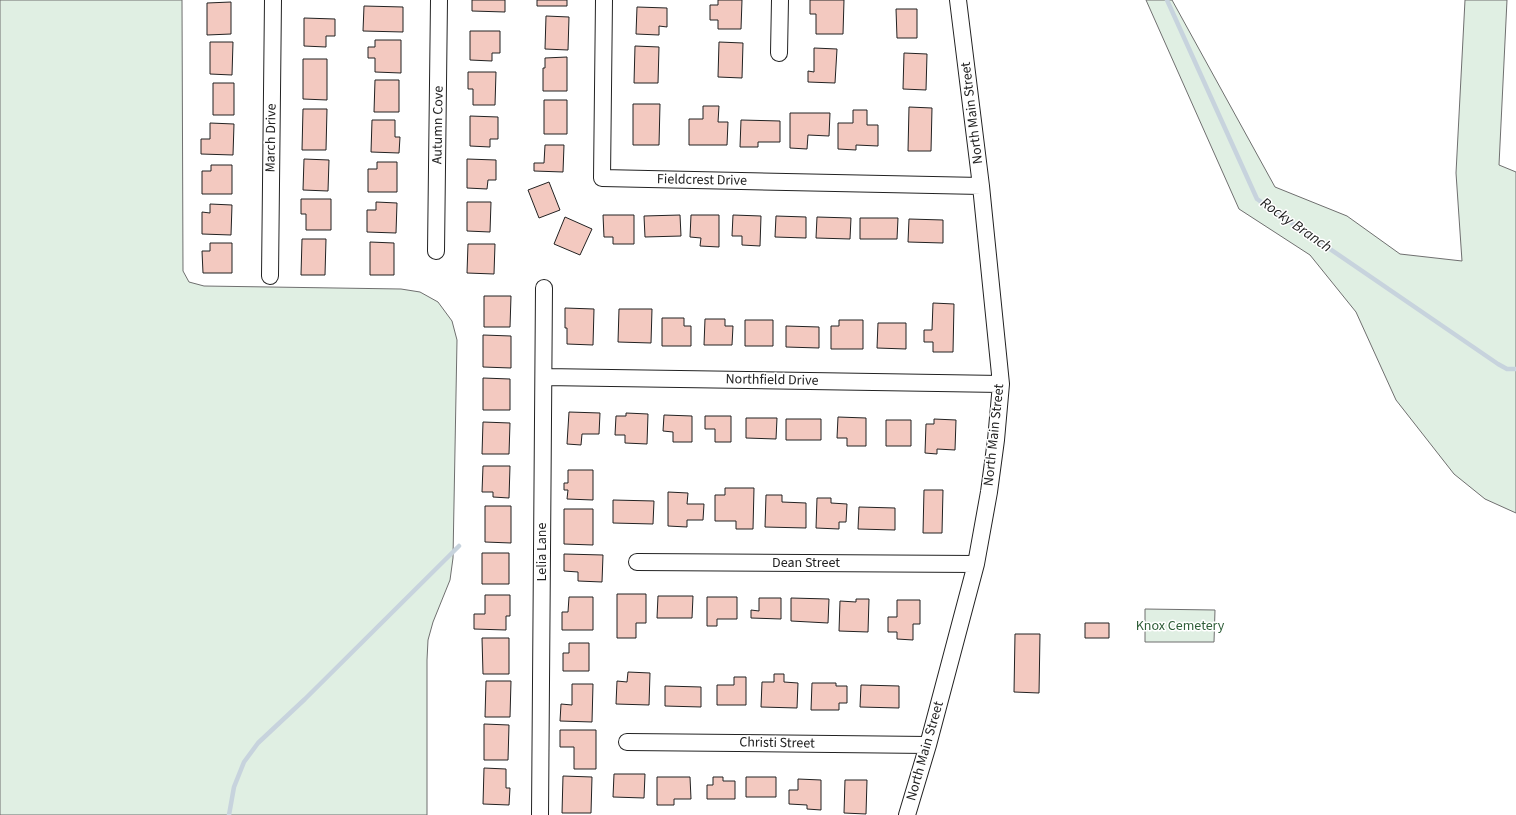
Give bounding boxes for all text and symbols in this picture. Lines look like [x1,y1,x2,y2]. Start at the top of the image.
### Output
street label: North Main Street [956,60,988,165]
street label: Autumn Cove [427,86,449,164]
street label: March Drive [260,103,282,173]
street label: Fieldcrest Drive [657,169,747,191]
water label: Rocky Branch [1256,193,1336,258]
street label: Northfield Drive [725,369,819,391]
street label: North Main Street [979,383,1009,487]
street label: Lelia Lane [532,522,552,581]
street label: Dean Street [772,553,840,573]
park label: Knox Cemetery [1136,616,1225,636]
street label: North Main Street [901,699,949,803]
street label: Christi Street [739,732,815,754]

